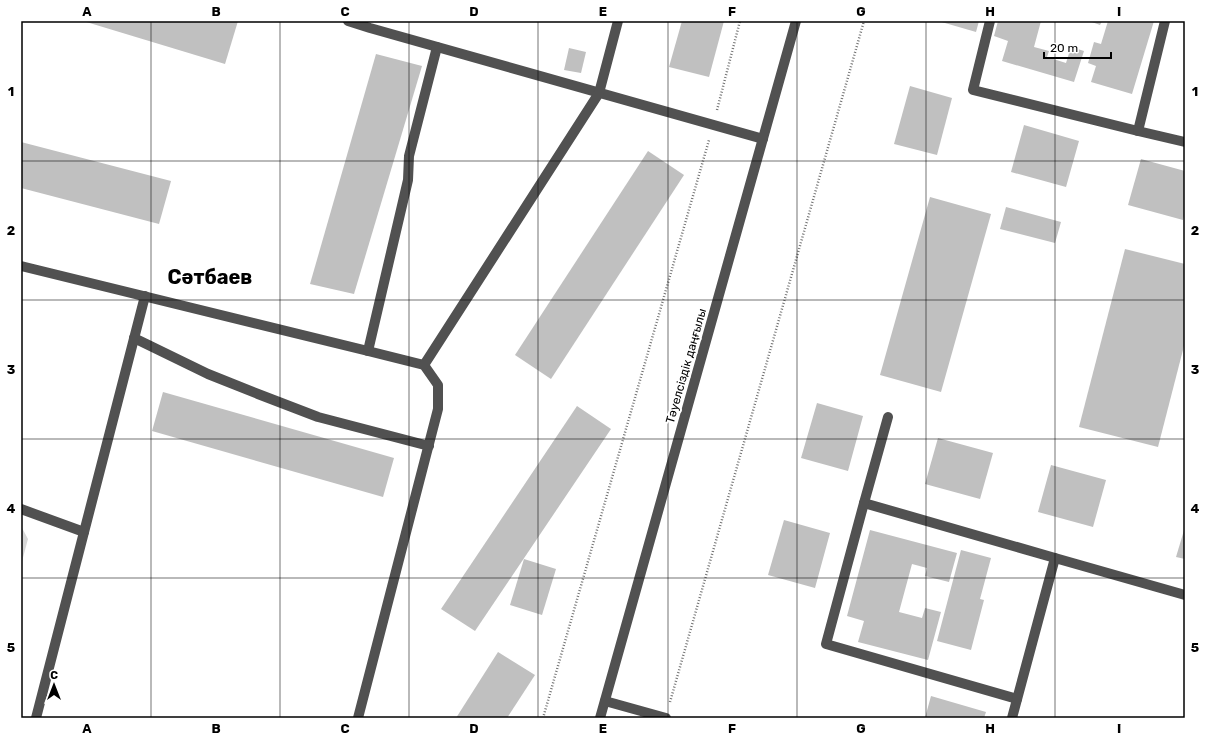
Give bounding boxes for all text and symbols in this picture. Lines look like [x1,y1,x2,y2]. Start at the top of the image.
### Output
text: A [82,4,92,19]
text: B [211,4,221,19]
text: C [340,4,350,19]
text: D [469,4,479,19]
text: E [599,4,607,19]
text: F [728,4,736,19]
text: G [856,4,866,19]
text: H [985,4,995,19]
text: I [1117,4,1121,19]
scale bar [1044,34,1111,60]
text: 20 m [1050,41,1078,55]
text: 1 [8,84,14,99]
text: 1 [1192,84,1198,99]
text: 2 [7,223,15,238]
text: 2 [1191,223,1199,238]
district label: Сәтбаев [168,265,252,289]
street label: Тәуелсіздік даңғылы [663,307,709,425]
text: 3 [7,362,16,377]
text: 3 [1191,362,1200,377]
text: 4 [7,501,16,516]
text: 4 [1191,501,1200,516]
text: 5 [7,640,15,655]
text: 5 [1191,640,1199,655]
north arrow [34,665,74,705]
text: С [50,669,58,682]
text: A [82,721,92,736]
text: B [211,721,221,736]
text: C [340,721,350,736]
text: D [469,721,479,736]
text: E [599,721,607,736]
text: F [728,721,736,736]
text: G [856,721,866,736]
text: H [985,721,995,736]
text: I [1117,721,1121,736]

